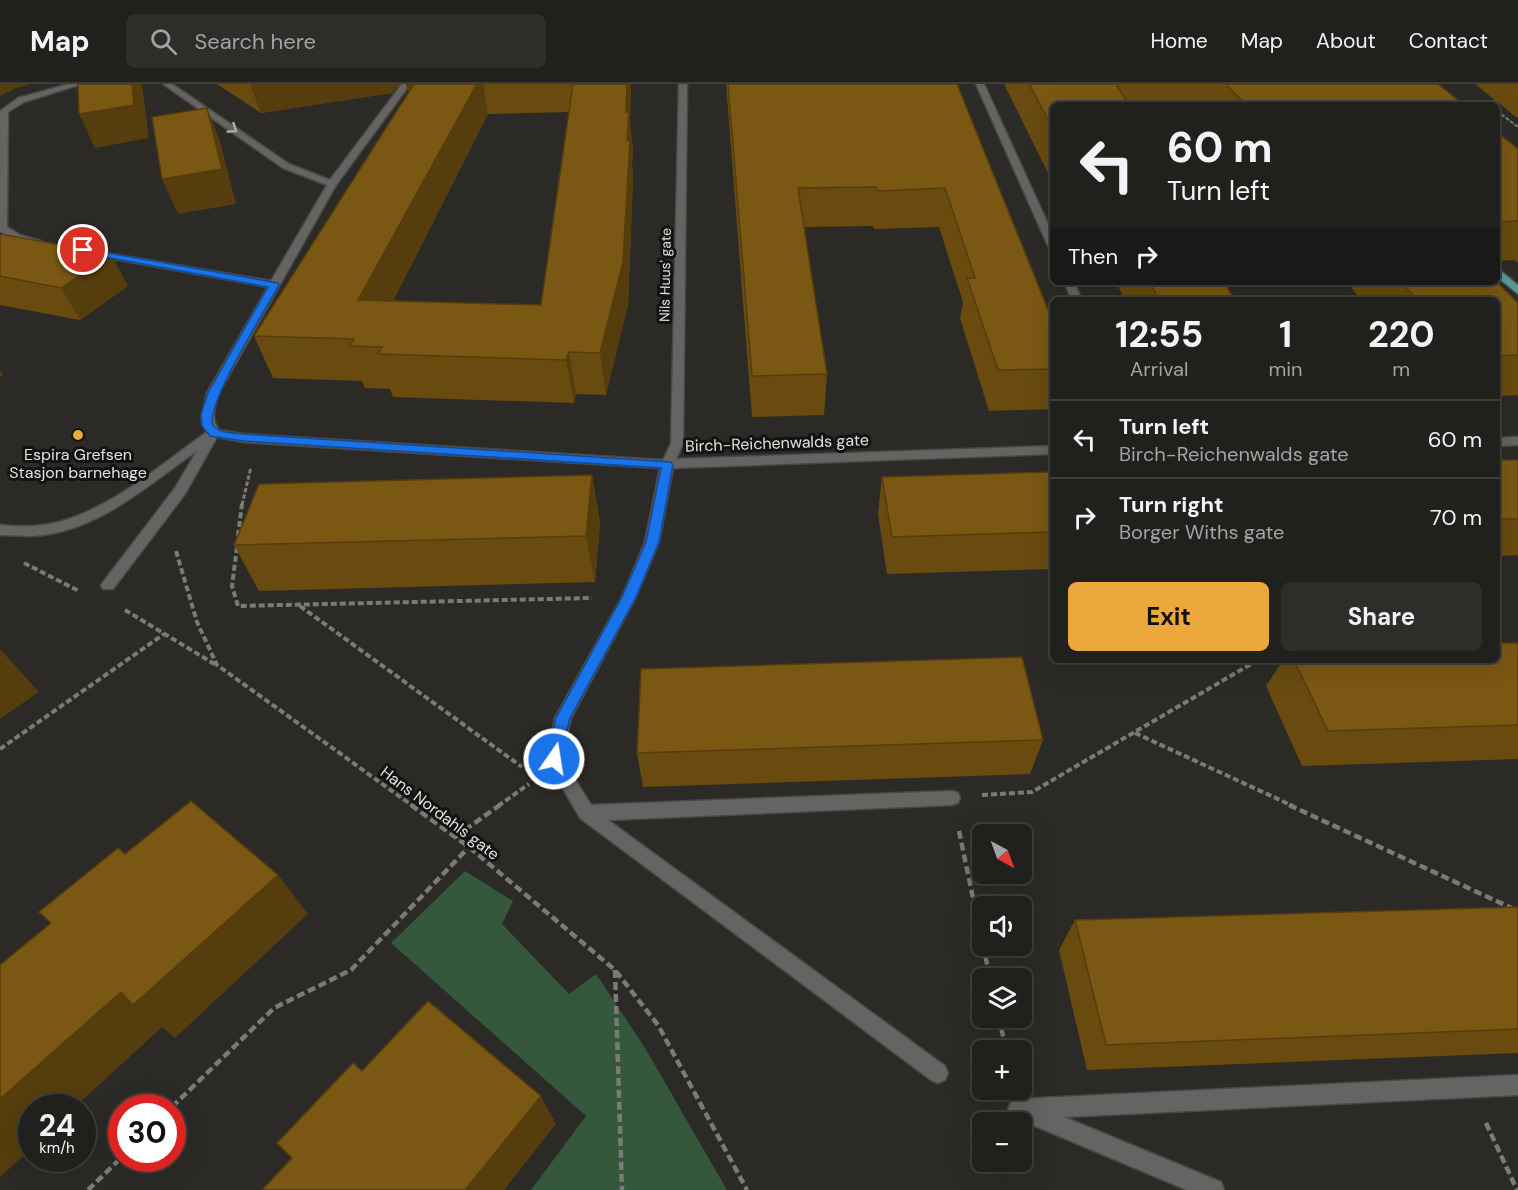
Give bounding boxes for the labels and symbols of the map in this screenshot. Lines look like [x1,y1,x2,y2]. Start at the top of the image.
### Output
one-way arrow [226,122,237,133]
pin [57,224,108,275]
street label: Nils Huus' gate [655,228,675,322]
marker: Espira Grefsen Stasjon barnehage [71,428,85,442]
street label: Birch-Reichenwalds gate [685,429,869,457]
place label: Espira Grefsen Stasjon barnehage [9,444,147,483]
position arrow [522,727,586,791]
street label: Hans Nordahls gate [376,761,504,865]
north arrow [972,824,1032,884]
speed limit sign: 30 [108,1094,186,1172]

